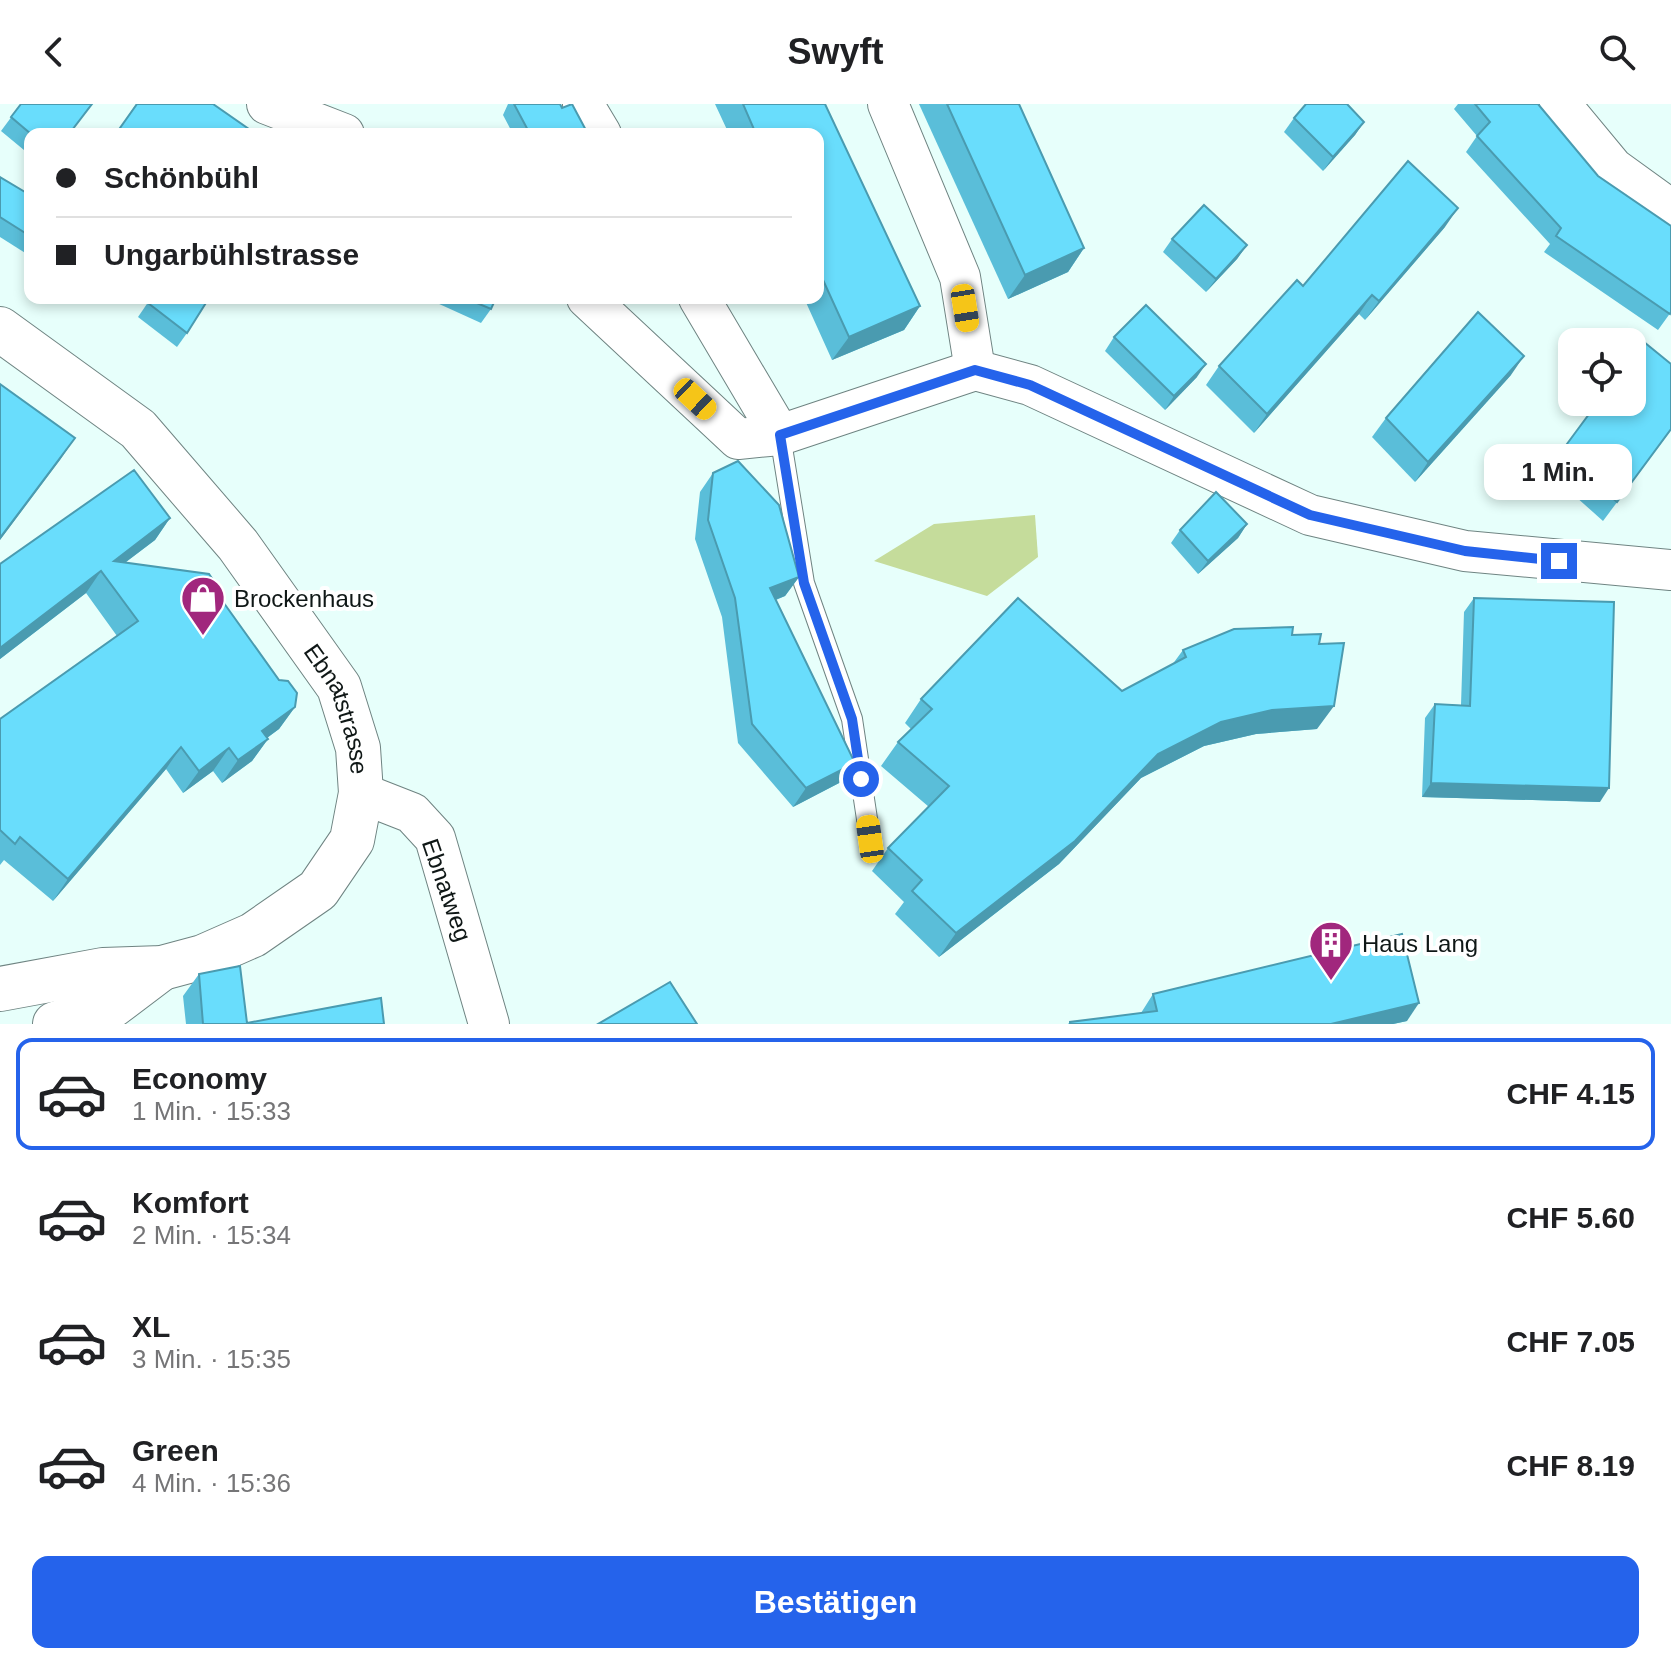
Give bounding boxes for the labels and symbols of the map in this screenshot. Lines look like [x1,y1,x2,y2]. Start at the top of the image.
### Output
car [949,282,981,334]
car [669,374,721,424]
callout: 1 Min. [1485,445,1633,501]
route end [1541,543,1577,579]
shop icon: Brockenhaus [179,574,227,637]
place label: Brockenhaus [234,585,374,612]
street label: Ebnatstrasse [299,639,373,775]
route start [843,761,879,797]
car [855,814,885,864]
street label: Ebnatweg [417,835,477,945]
building icon: Haus Lang [1307,919,1355,982]
place label: Haus Lang [1362,930,1478,957]

